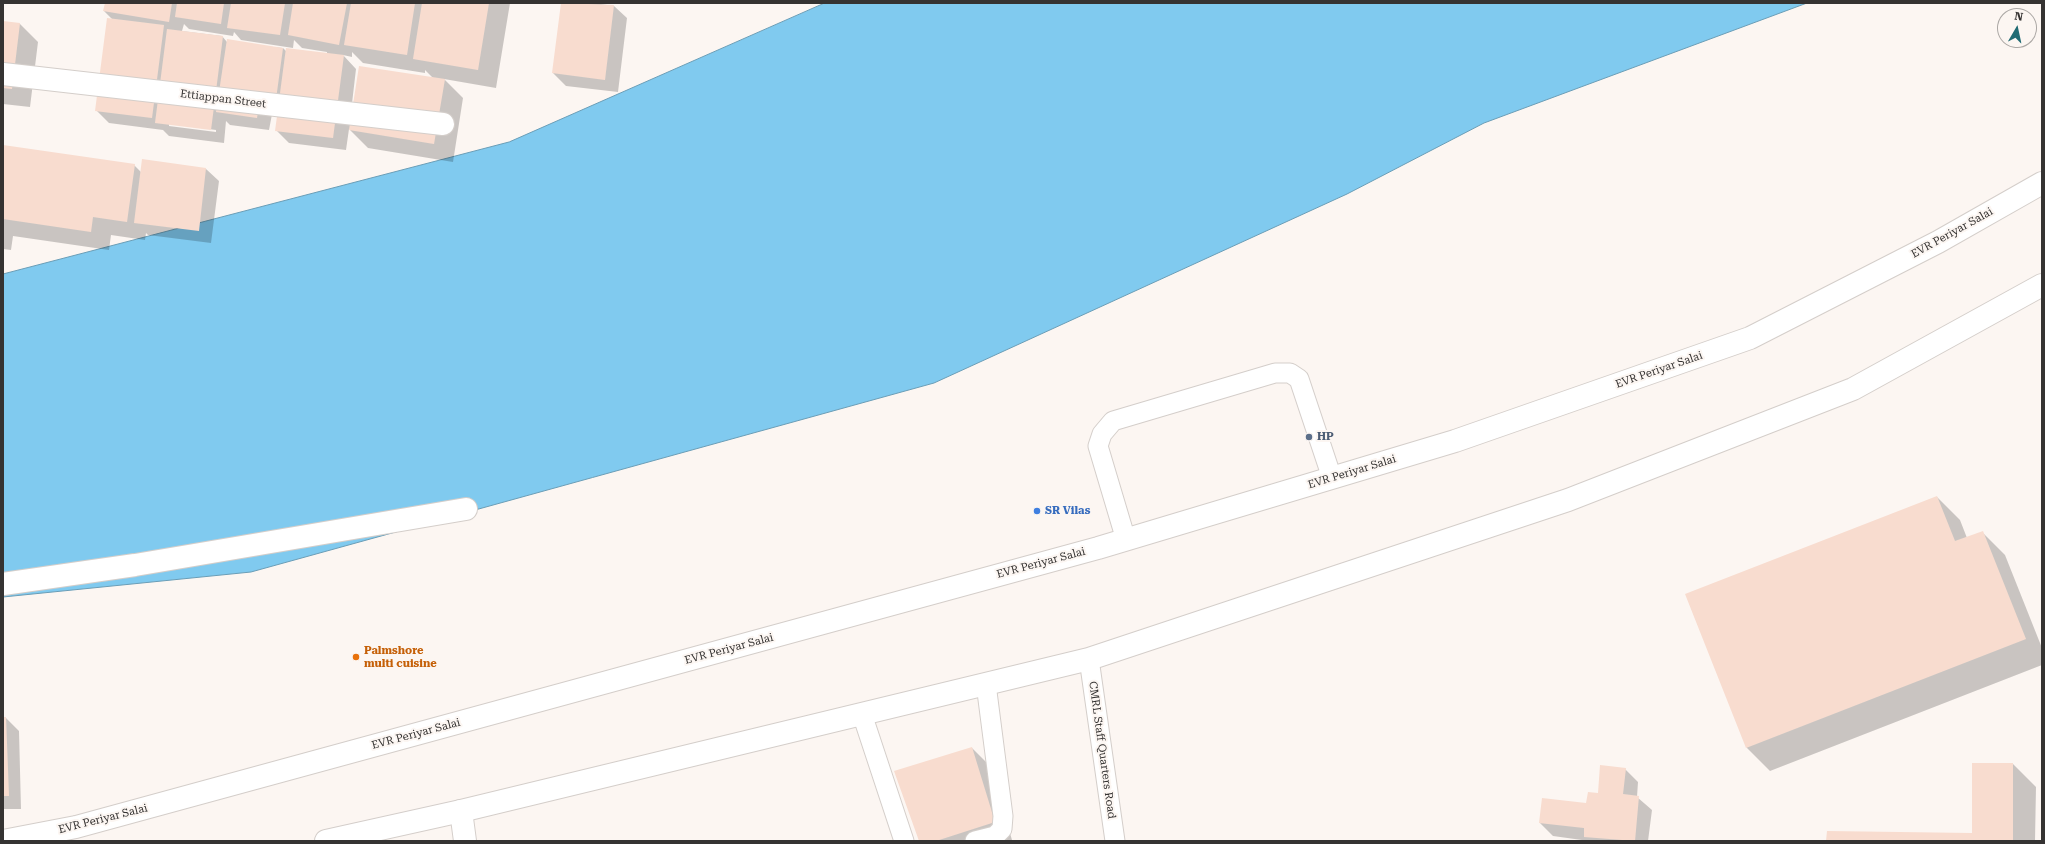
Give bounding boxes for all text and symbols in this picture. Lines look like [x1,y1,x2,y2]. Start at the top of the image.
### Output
north arrow [1997,8,2037,48]
text: N [2014,10,2024,24]
street label: Ettiappan Street [179,87,267,111]
street label: EVR Periyar Salai [1909,205,1995,261]
street label: EVR Periyar Salai [1614,349,1704,391]
place label: HP [1317,430,1334,444]
marker: HP [1304,432,1314,442]
street label: EVR Periyar Salai [1306,452,1398,492]
place label: SR Vilas [1045,504,1090,518]
marker: SR Vilas [1032,506,1042,516]
street label: EVR Periyar Salai [995,545,1087,581]
street label: EVR Periyar Salai [683,631,775,667]
place label: Palmshore multi cuisine [364,644,437,670]
marker: Palmshore multi cuisine [351,652,361,662]
street label: CMRL Staff Quarters Road [1086,680,1118,820]
street label: EVR Periyar Salai [370,716,462,752]
street label: EVR Periyar Salai [57,802,149,836]

